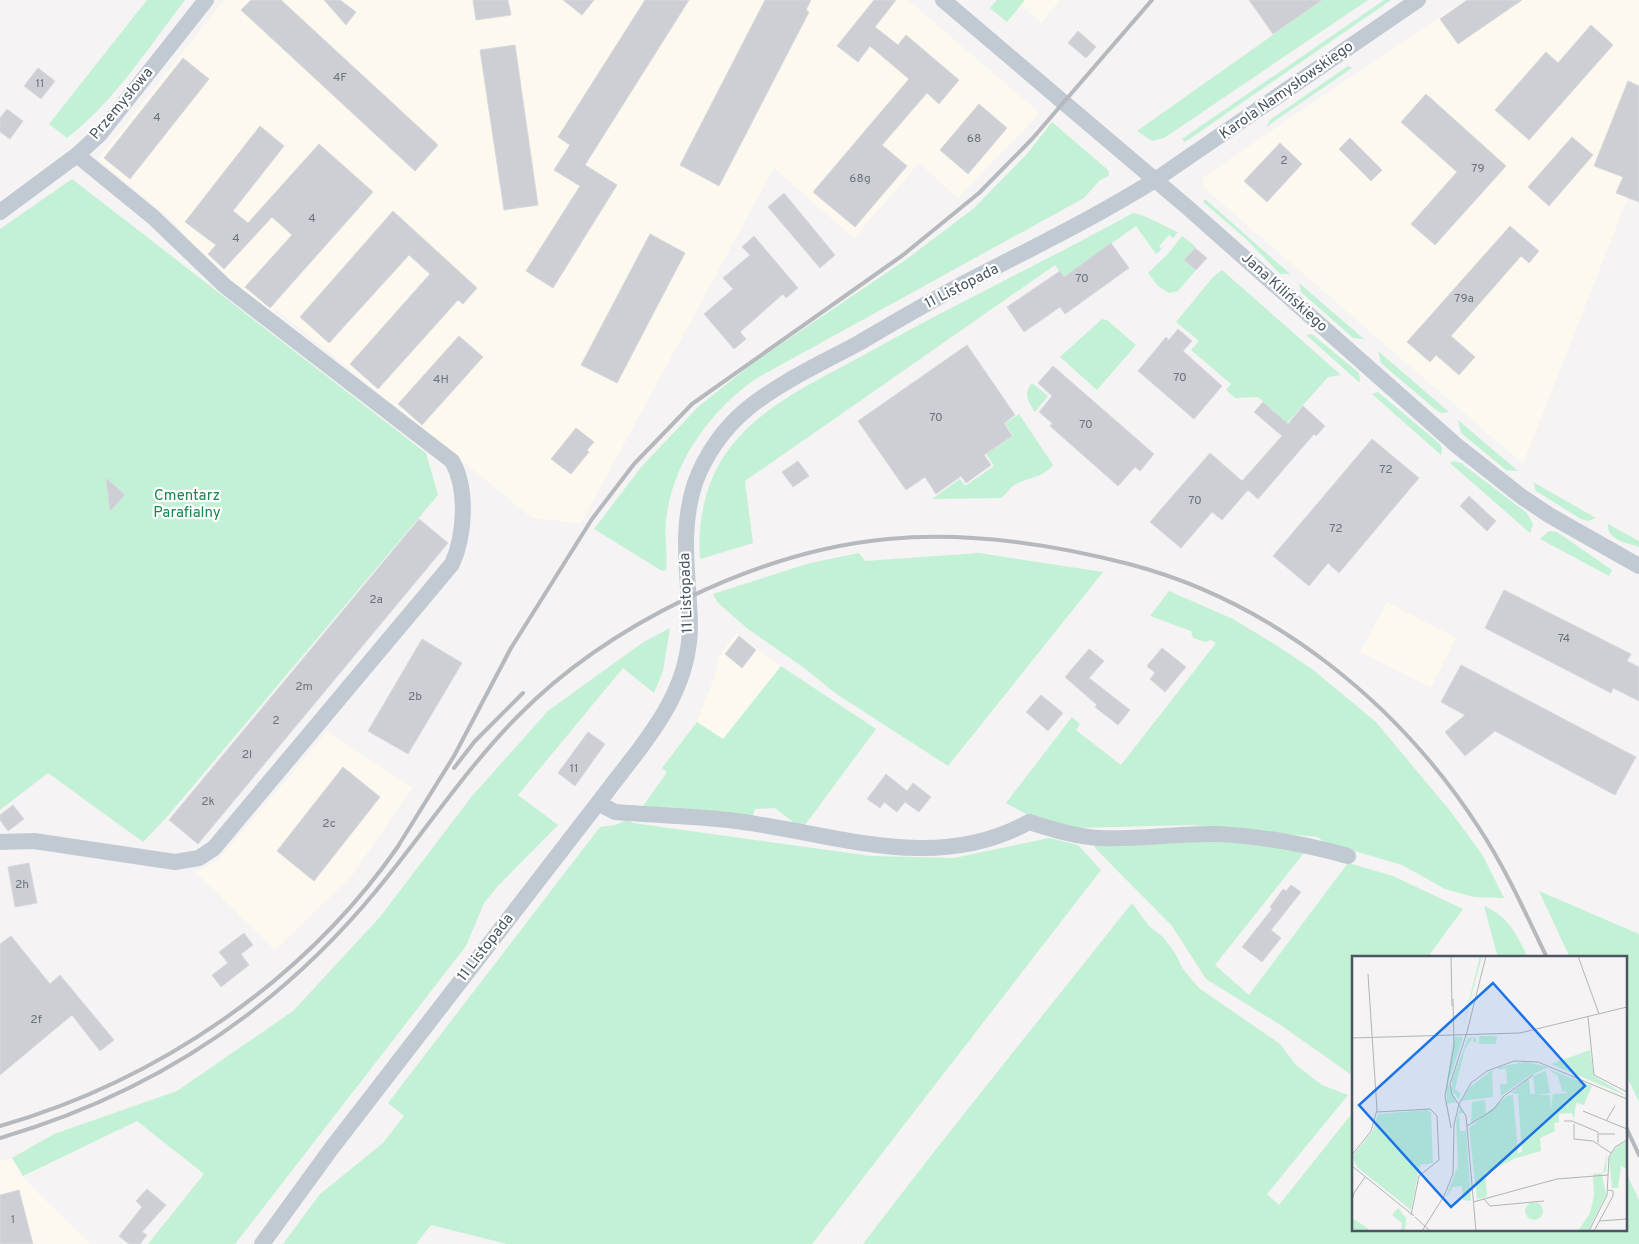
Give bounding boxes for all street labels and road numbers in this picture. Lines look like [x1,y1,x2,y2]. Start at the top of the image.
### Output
street label: Karola Namysłowskiego [1216,38,1358,144]
street label: Przemysłowa [86,64,158,144]
street label: Jana Kilińskiego [1237,249,1331,337]
street label: 11 Listopada [922,260,1002,314]
street label: 11 Listopada [676,552,698,634]
street label: 11 Listopada [454,910,518,986]

